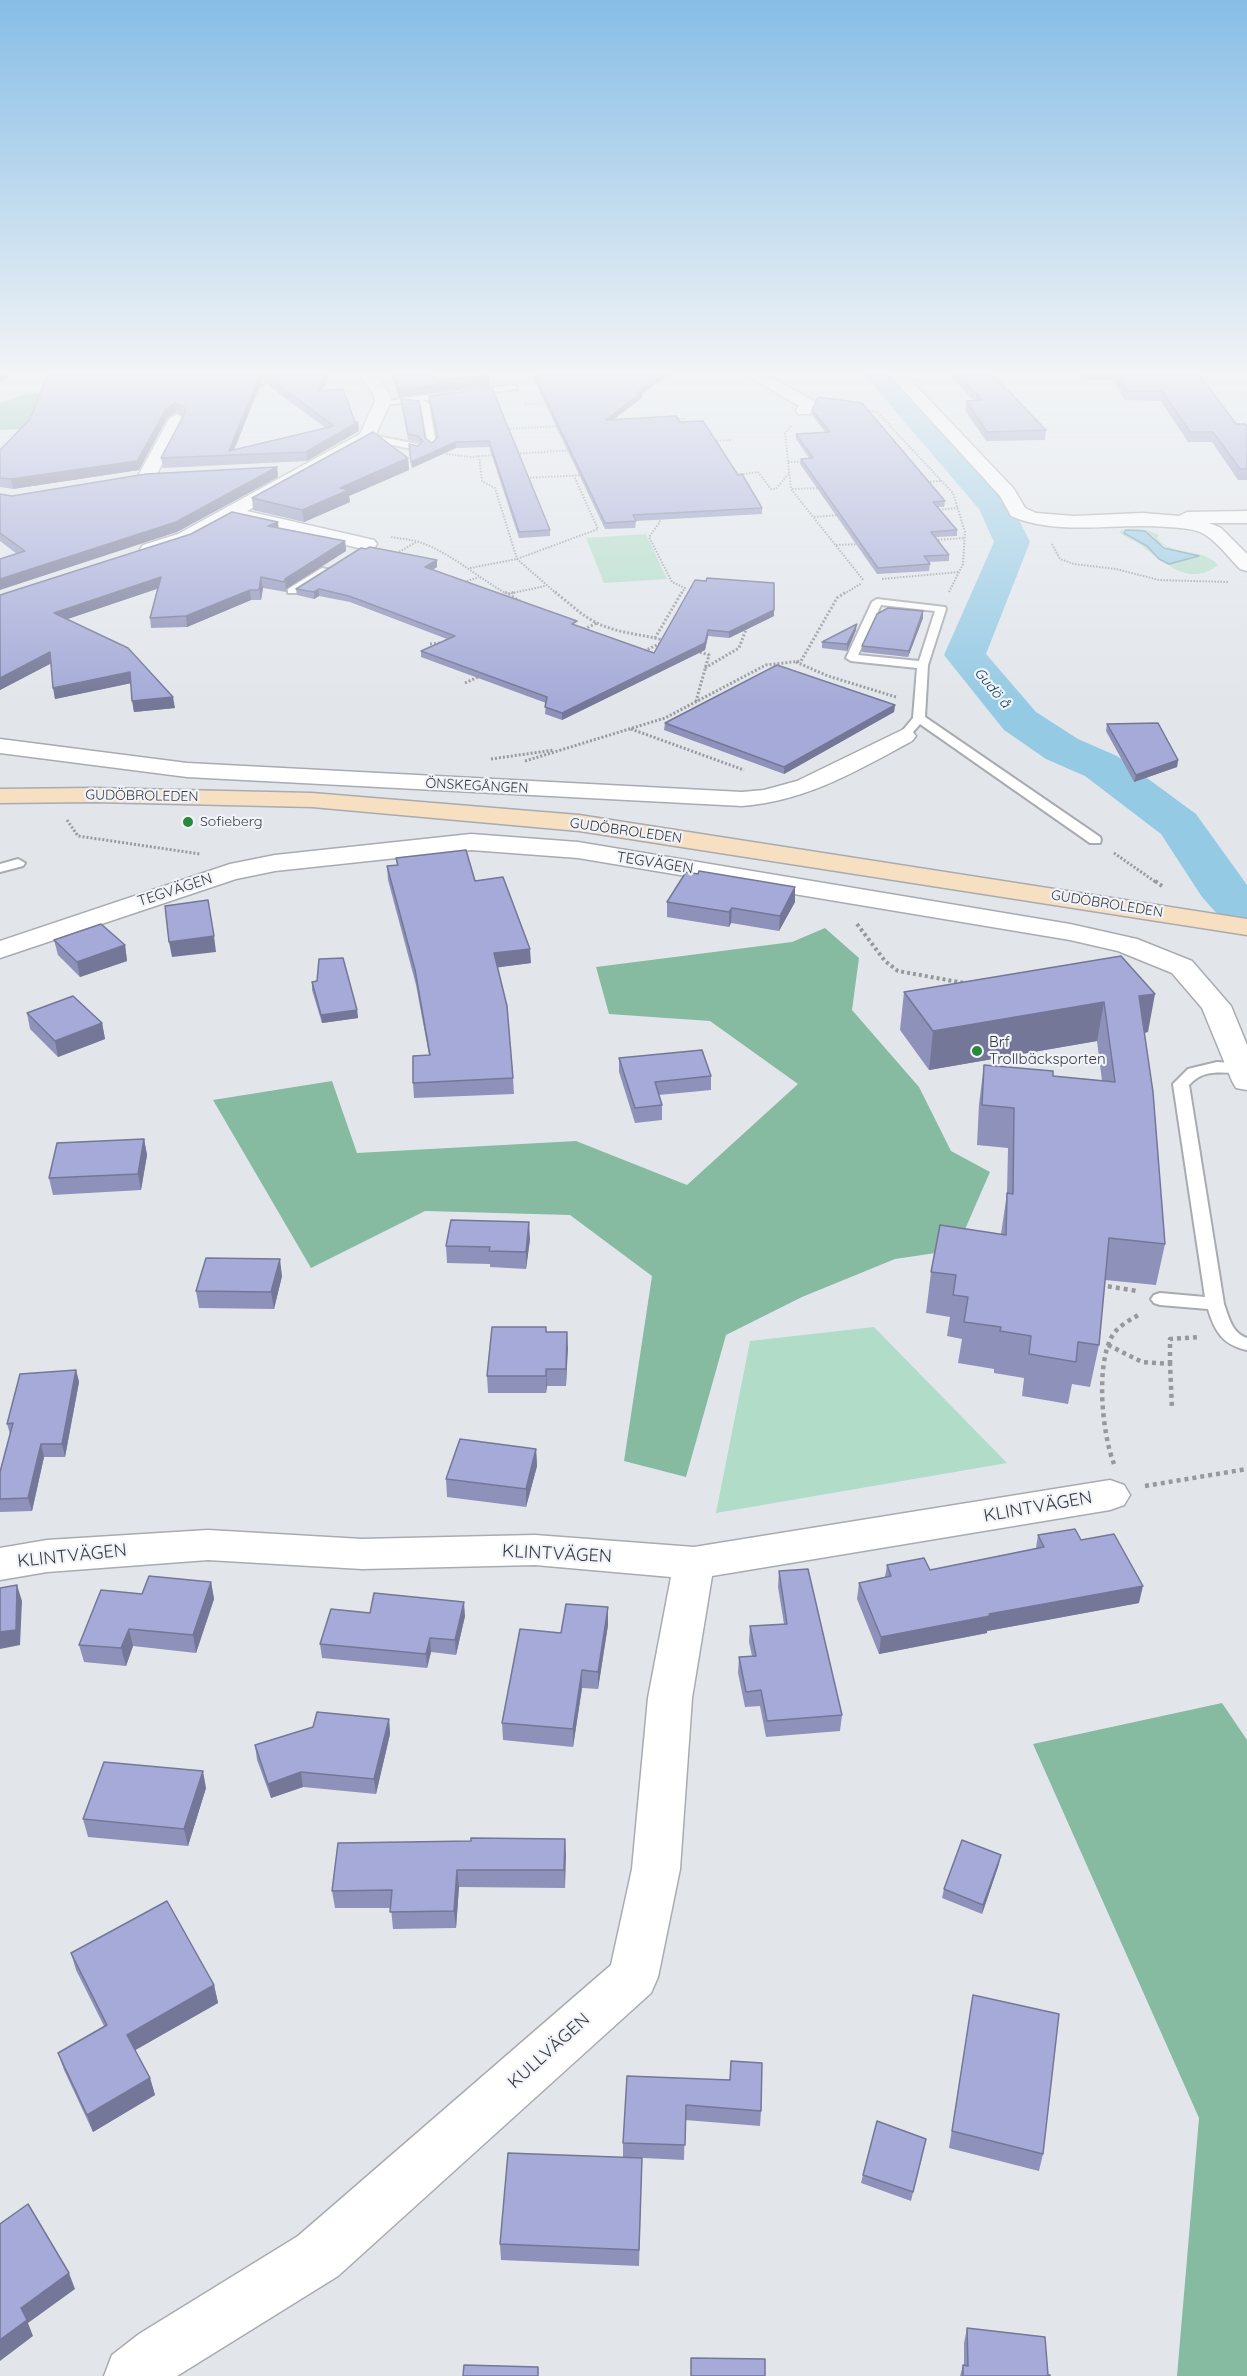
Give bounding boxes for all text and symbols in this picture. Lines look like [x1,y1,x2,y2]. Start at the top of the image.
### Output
water label: Gudö å [970,665,1014,711]
street label: ÖNSKEGÅNGEN [425,775,529,797]
street label: GUDÖBROLEDEN [85,787,199,805]
place label: Sofieberg [200,814,263,830]
marker: Sofieberg [181,815,195,829]
street label: GUDÖBROLEDEN [569,815,683,847]
street label: TEGVÄGEN [615,848,695,878]
street label: TEGVÄGEN [135,869,215,911]
street label: GUDÖBROLEDEN [1050,887,1164,921]
place label: Brf Trollbäcksporten [989,1033,1106,1068]
marker: Brf Trollbäcksporten [970,1044,984,1058]
street label: KLINTVÄGEN [982,1487,1094,1527]
street label: KLINTVÄGEN [16,1540,128,1572]
street label: KLINTVÄGEN [502,1540,612,1568]
street label: KULLVÄGEN [504,2009,594,2093]

